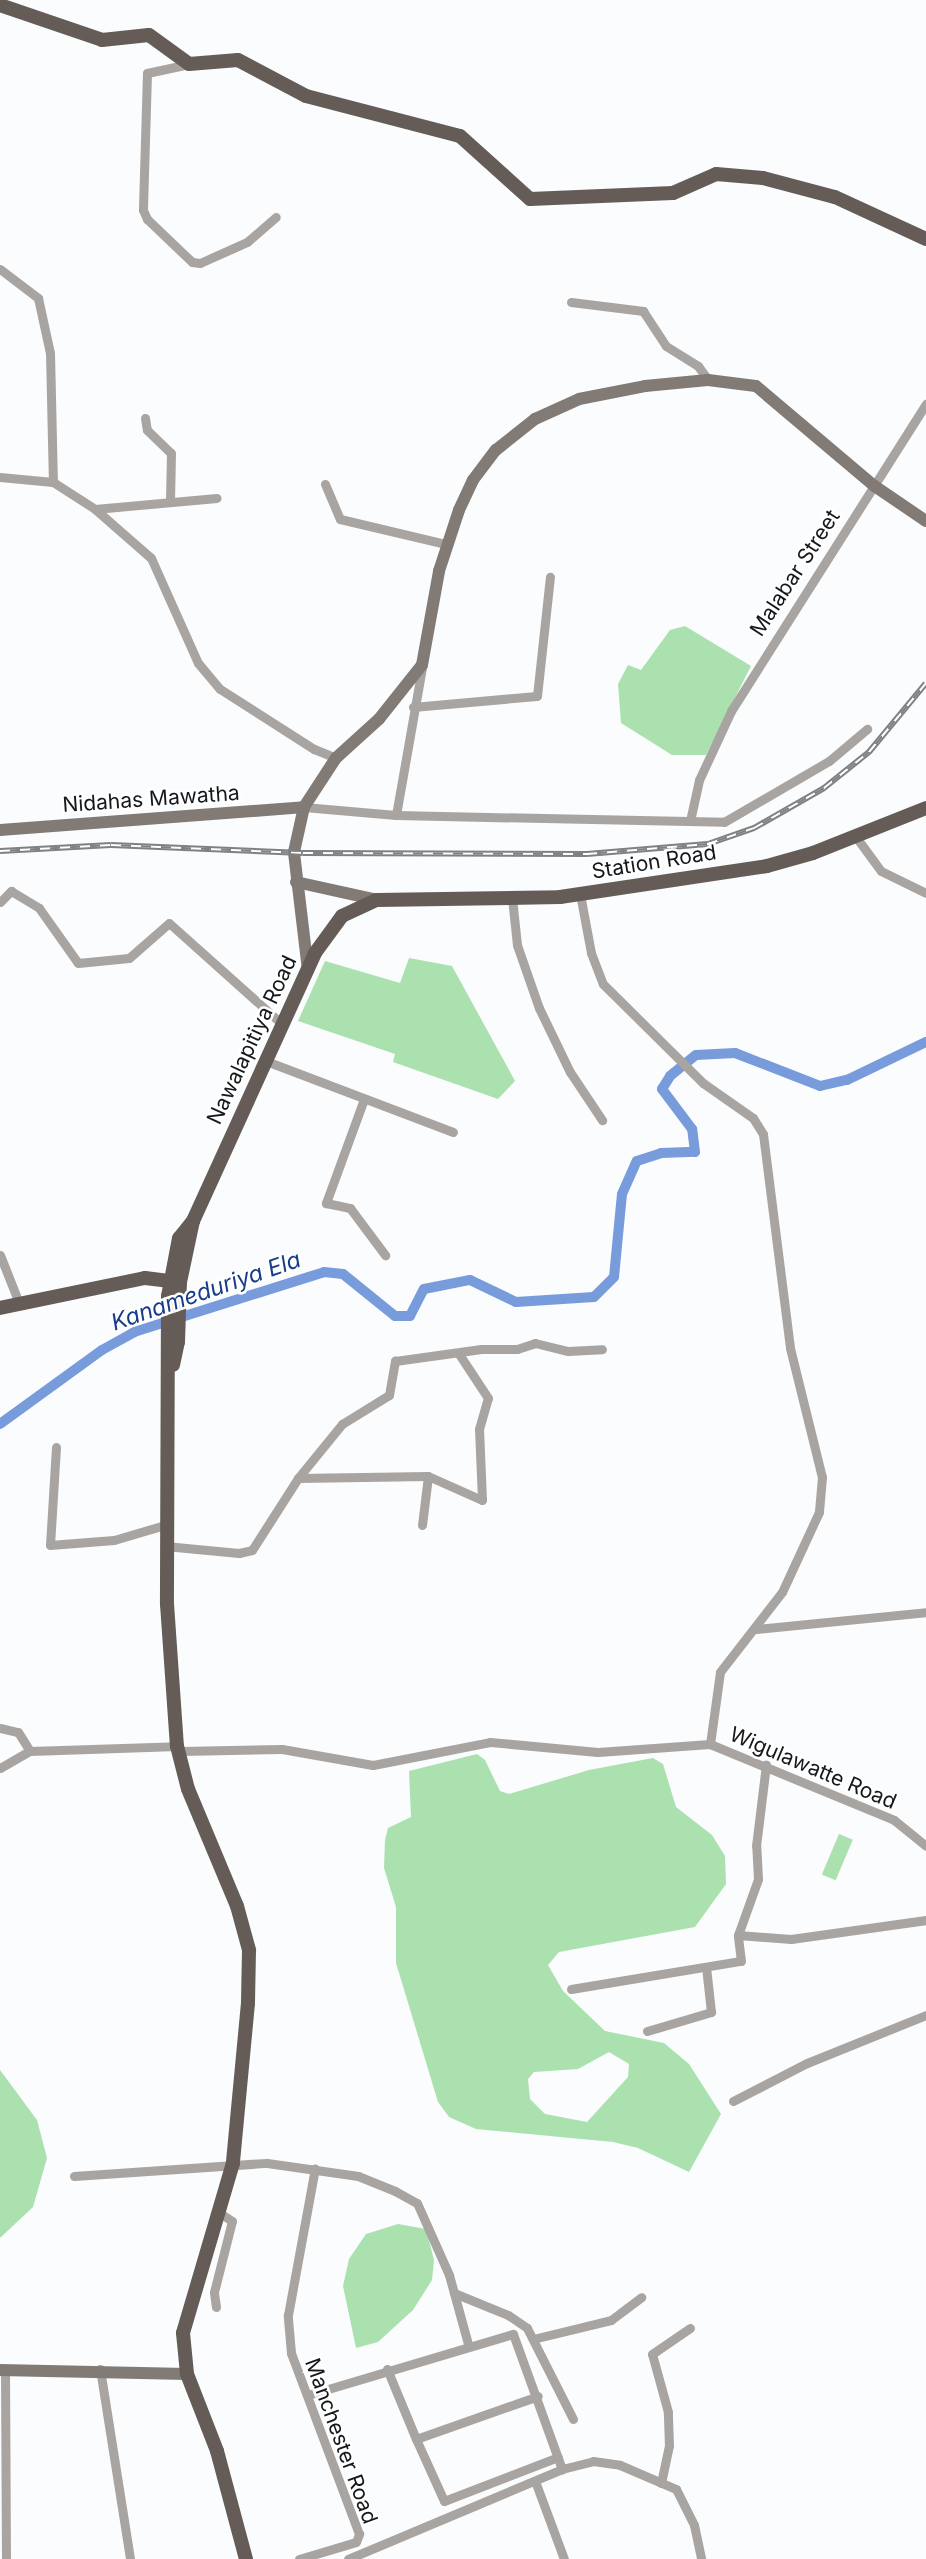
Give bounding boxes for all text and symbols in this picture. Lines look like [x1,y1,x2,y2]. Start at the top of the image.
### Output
street label: Malabar Street [745,505,845,641]
street label: Nidahas Mawatha [62,780,240,818]
street label: Station Road [590,840,718,884]
street label: Nawalapitiya Road [202,952,302,1128]
water label: Kanameduriya Ela [108,1246,304,1336]
street label: Wigulawatte Road [726,1721,900,1815]
street label: Manchester Road [299,2355,383,2527]

